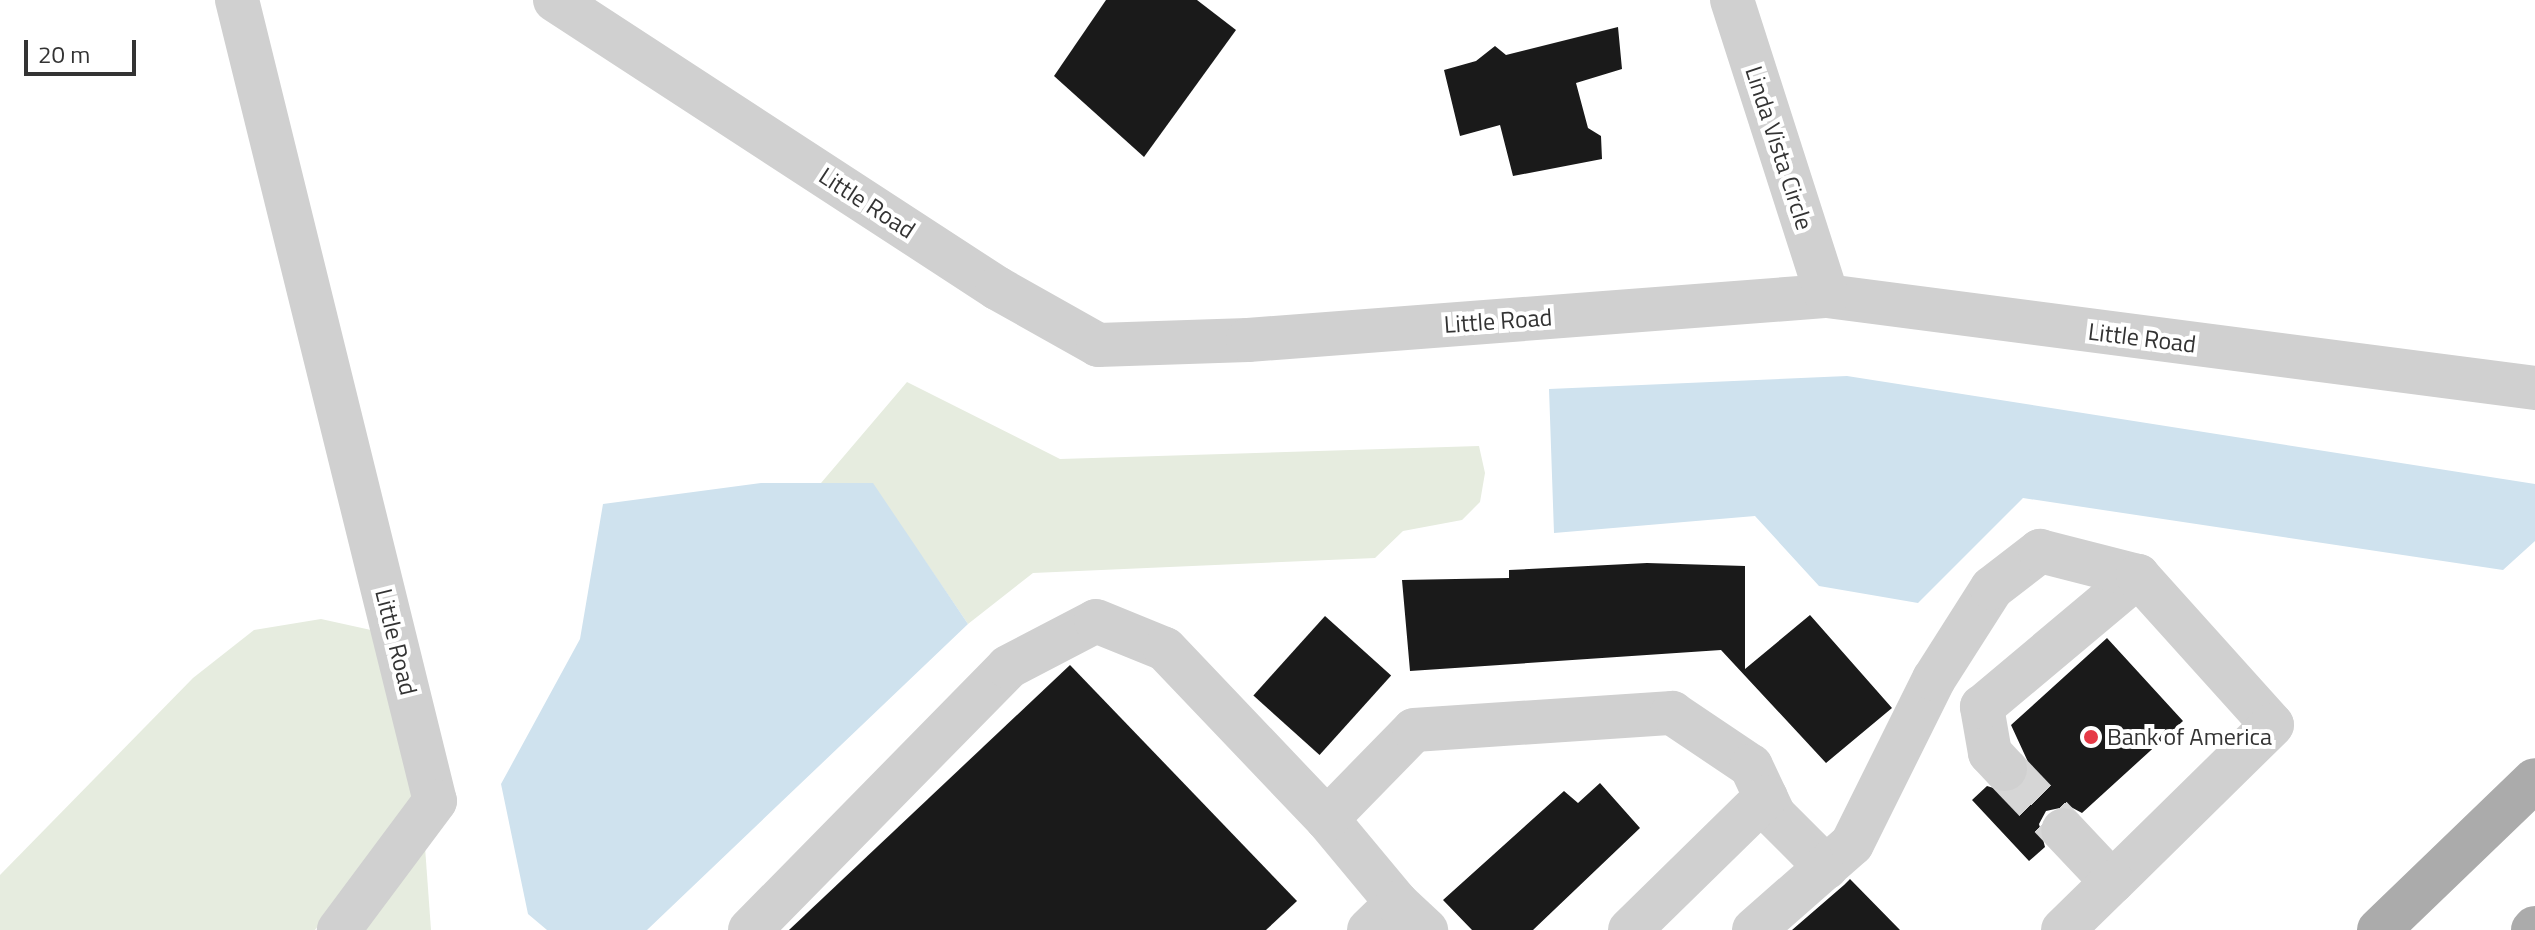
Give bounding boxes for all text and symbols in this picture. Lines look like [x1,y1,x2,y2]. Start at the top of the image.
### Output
scale bar [28,24,140,74]
text: 20 m [38,36,90,72]
street label: Linda Vista Circle [1739,63,1819,233]
street label: Little Road [814,161,920,245]
street label: Little Road [1443,303,1553,339]
street label: Little Road [2086,317,2198,359]
street label: Little Road [369,586,423,698]
place label: Bank of America [2107,723,2272,751]
marker: Bank of America [2082,728,2100,746]

